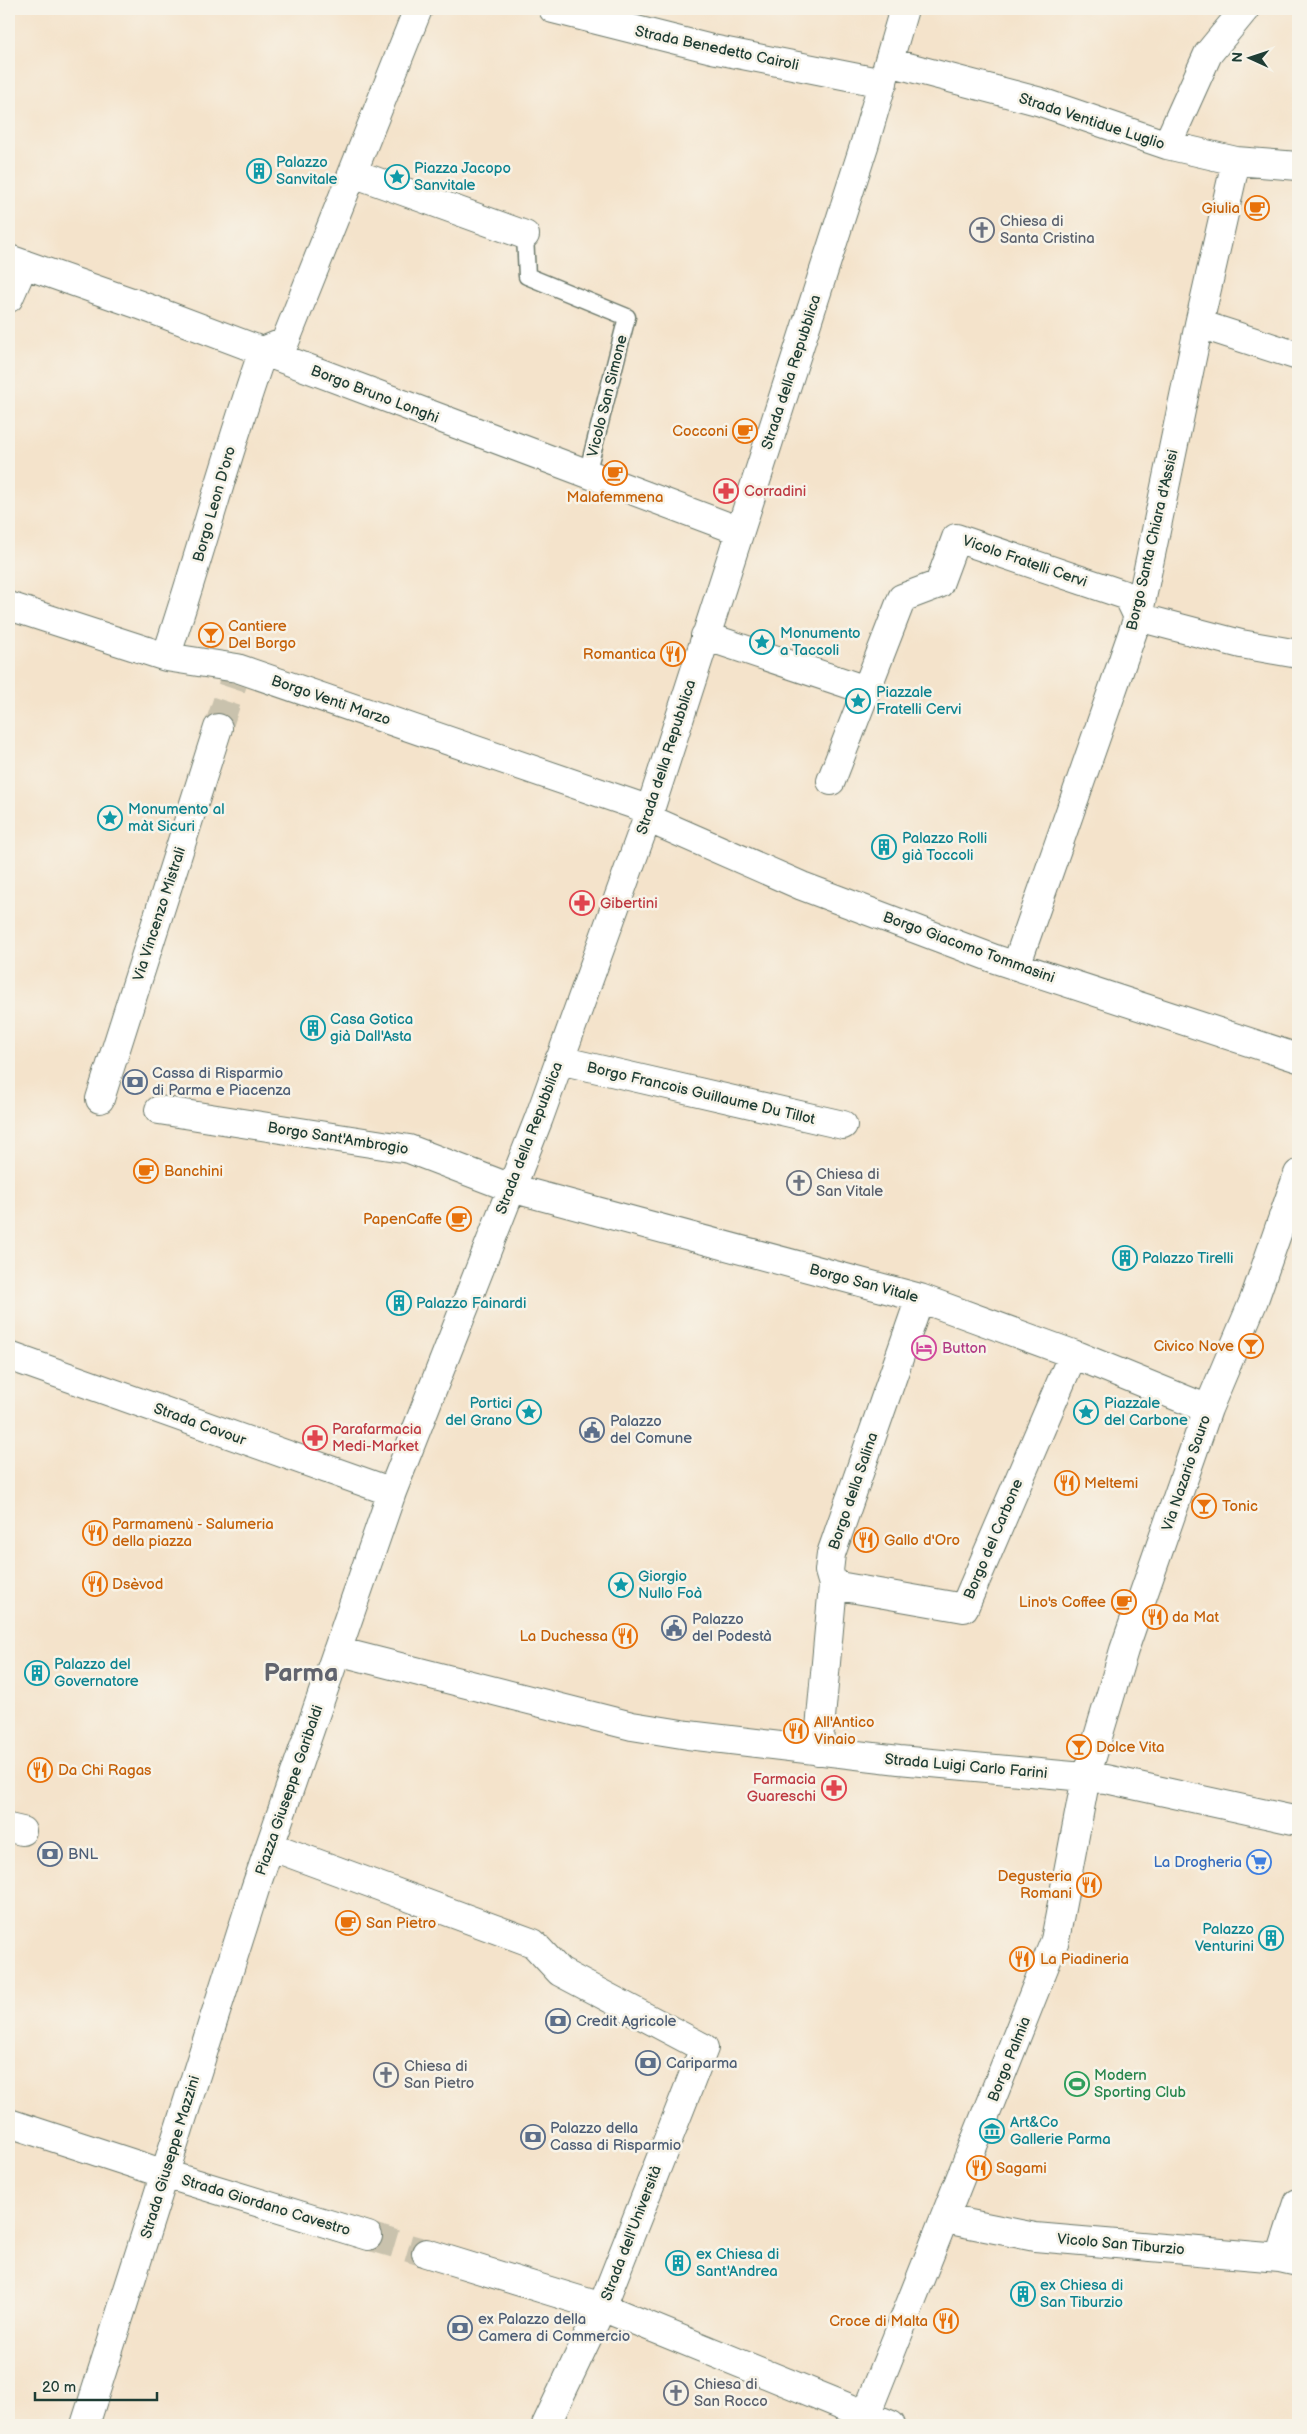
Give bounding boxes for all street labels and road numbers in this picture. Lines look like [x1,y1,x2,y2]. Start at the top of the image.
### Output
street label: Strada Benedetto Cairoli [633,22,801,75]
street label: Strada Ventidue Luglio [1016,89,1167,154]
street label: Strada della Repubblica [757,292,825,452]
street label: Vicolo San Simone [583,333,632,459]
street label: Borgo Bruno Longhi [308,361,442,428]
street label: Borgo Leon D'oro [189,444,240,564]
street label: Borgo Santa Chiara d'Assisi [1122,448,1183,632]
street label: Vicolo Fratelli Cervi [960,531,1090,592]
street label: Borgo Venti Marzo [269,671,393,730]
street label: Strada della Repubblica [632,677,700,837]
street label: Via Vincenzo Mistrali [129,845,190,984]
street label: Borgo Giacomo Tommasini [880,907,1057,987]
street label: Borgo Francois Guillaume Du Tillot [585,1058,817,1129]
street label: Strada della Repubblica [492,1059,567,1217]
street label: Borgo Sant'Ambrogio [266,1118,410,1159]
street label: Borgo San Vitale [807,1260,921,1307]
street label: Strada Cavour [151,1399,249,1450]
street label: Via Nazario Sauro [1158,1413,1215,1534]
street label: Borgo della Salina [824,1430,882,1552]
street label: Borgo del Carbone [960,1476,1027,1602]
street label: Piazza Giuseppe Garibaldi [251,1703,328,1878]
street label: Strada Luigi Carlo Farini [884,1750,1048,1783]
street label: Borgo Palmia [984,2014,1035,2105]
street label: Strada Giuseppe Mazzini [137,2073,204,2241]
street label: Strada dell'Università [597,2163,666,2303]
street label: Strada Giordano Cavestro [179,2171,353,2240]
street label: Vicolo San Tiburzio [1056,2229,1185,2260]

